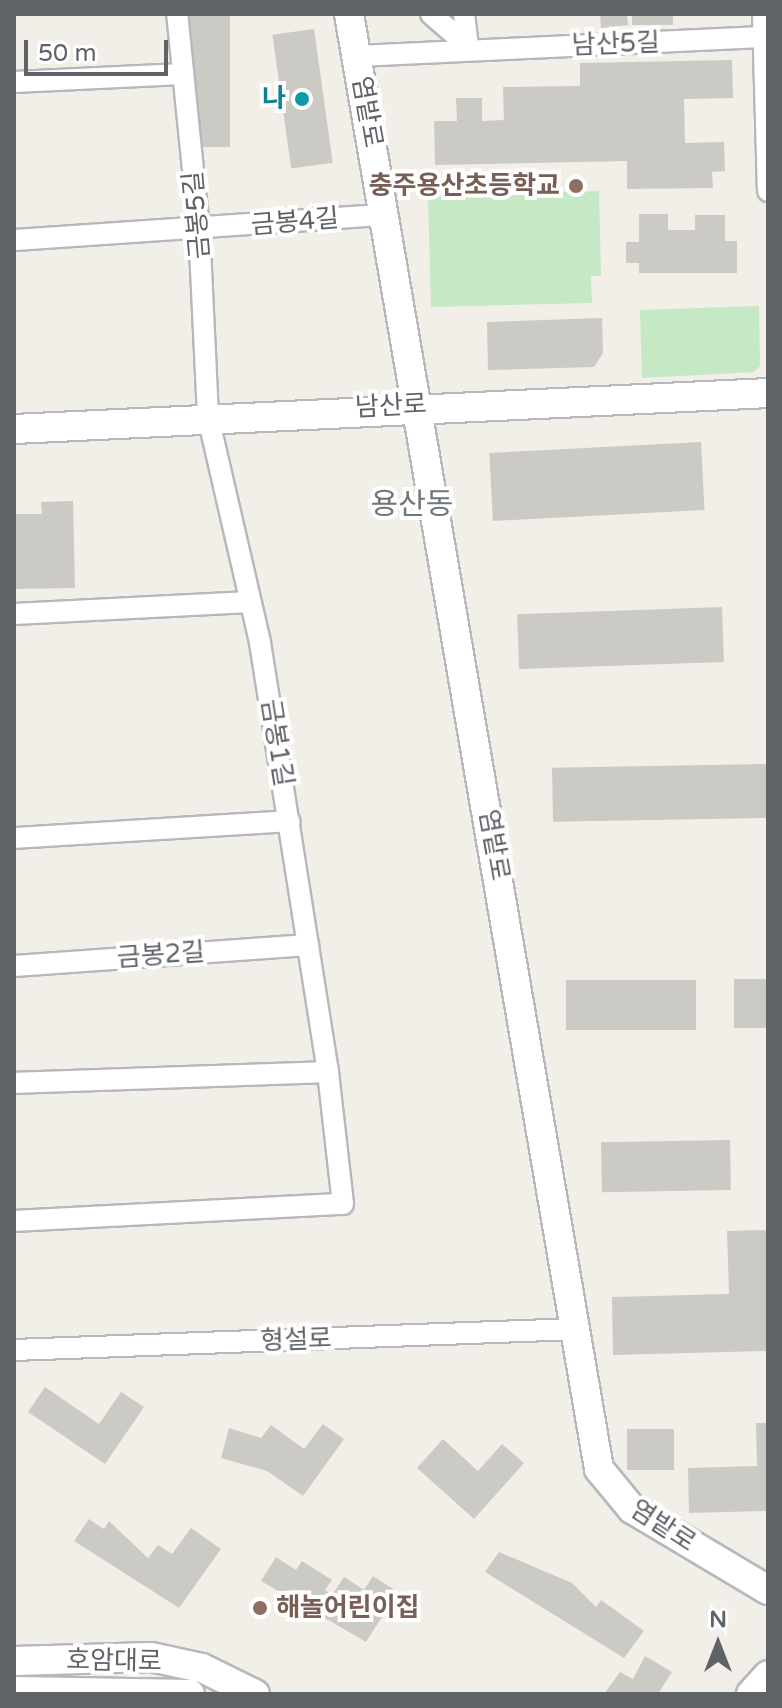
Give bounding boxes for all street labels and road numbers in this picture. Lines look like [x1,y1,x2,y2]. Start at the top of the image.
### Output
street label: 남산5길 [571,27,661,61]
street label: 염밭로 [345,74,389,150]
street label: 금봉5길 [178,170,216,260]
street label: 금봉4길 [250,203,340,241]
street label: 남산로 [354,389,428,423]
street label: 금봉1길 [255,697,299,789]
street label: 염밭로 [472,807,516,883]
street label: 금봉2길 [116,936,206,974]
street label: 형설로 [260,1323,332,1357]
street label: 염밭로 [624,1493,702,1559]
street label: 호암대로 [66,1645,162,1677]

